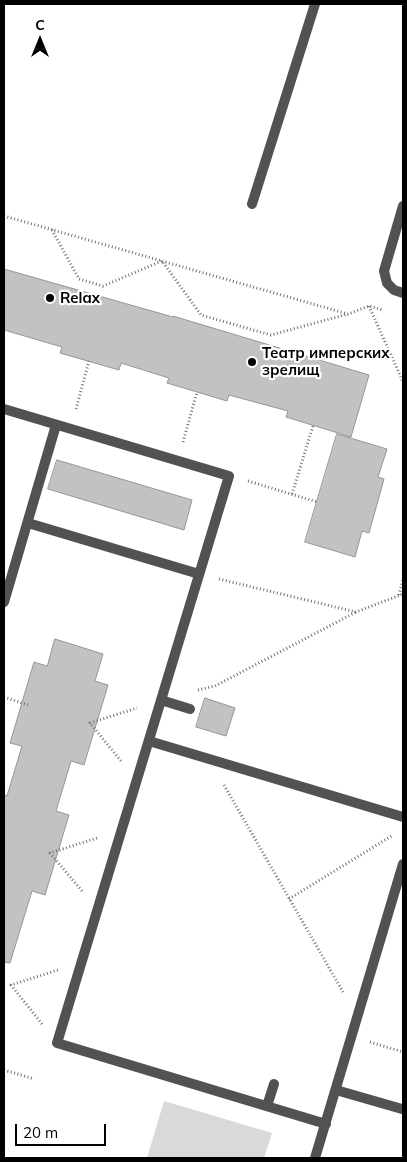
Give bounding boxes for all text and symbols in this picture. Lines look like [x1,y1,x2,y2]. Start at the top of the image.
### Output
north arrow [15,15,65,65]
text: С [35,16,45,34]
place label: Relax [60,289,100,307]
marker: Relax [44,292,56,304]
place label: Театр имперских зрелищ [262,344,390,379]
marker: Театр имперских зрелищ [246,356,258,368]
scale bar [18,1114,109,1146]
text: 20 m [23,1123,58,1142]

